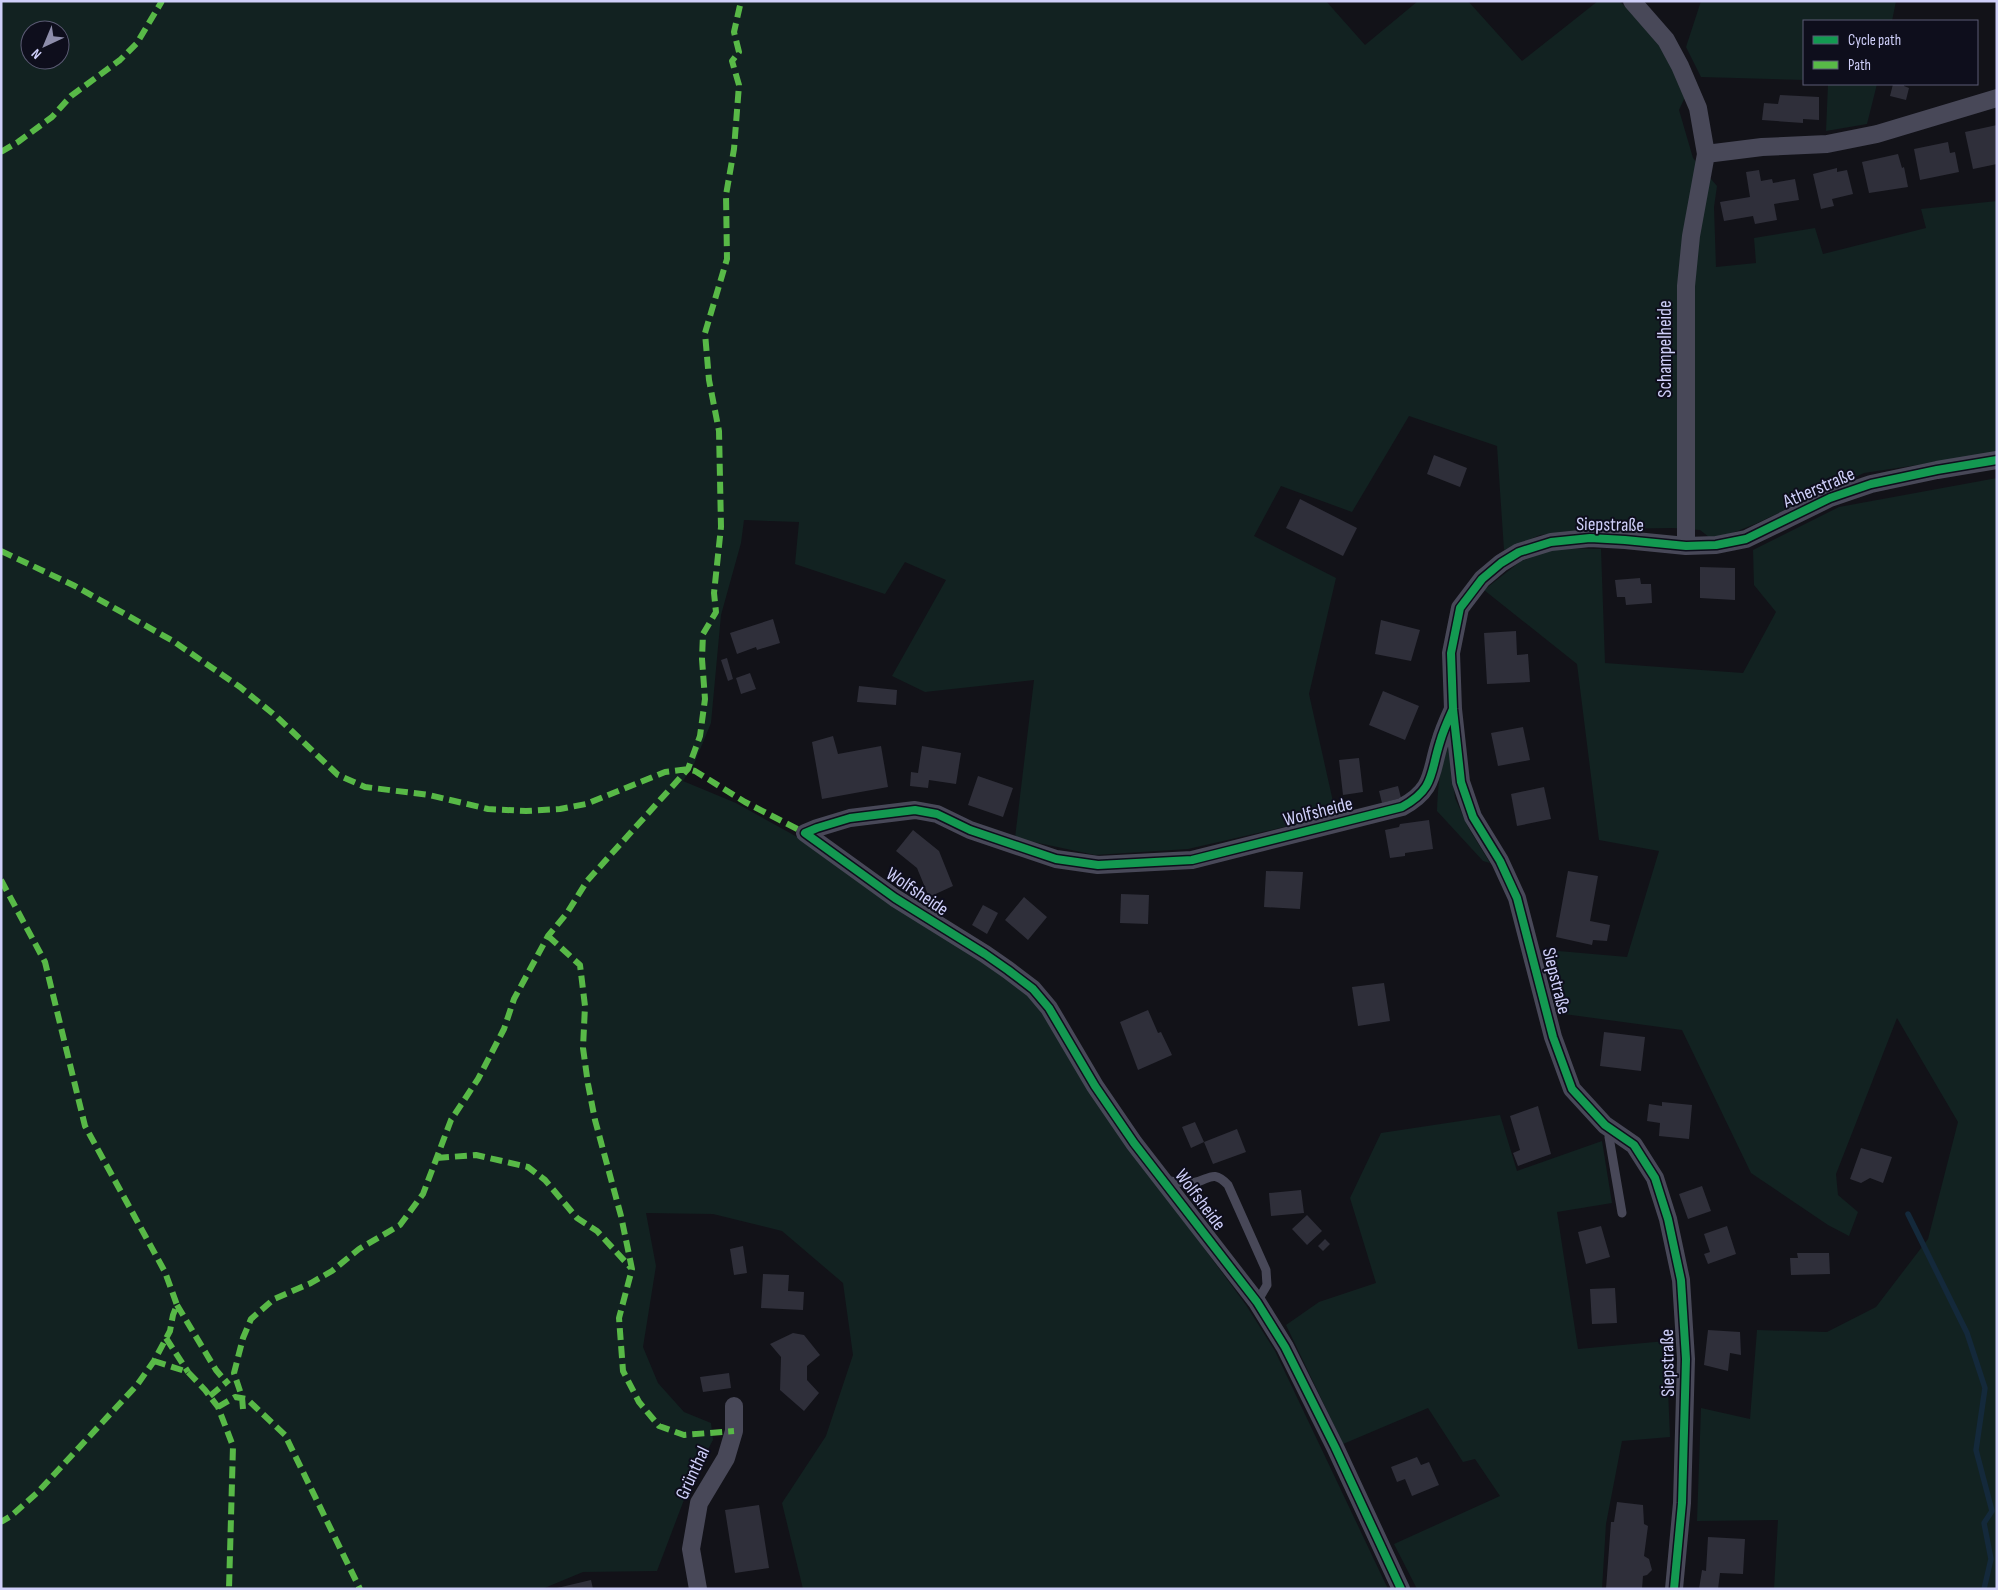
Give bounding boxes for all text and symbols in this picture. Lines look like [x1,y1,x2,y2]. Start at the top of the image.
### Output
north arrow [20,20,70,70]
legend [1803,20,1978,85]
text: Cycle path [1848,31,1901,50]
text: N [28,45,45,63]
text: Path [1848,56,1871,75]
street label: Schampelheide [1654,300,1677,398]
street label: Atherstraße [1779,463,1858,514]
street label: Siepstraße [1576,513,1644,537]
street label: Wolfsheide [1281,792,1355,832]
street label: Wolfsheide [881,863,953,921]
street label: Siepstraße [1537,945,1575,1017]
street label: Wolfsheide [1170,1165,1230,1235]
street label: Siepstraße [1656,1329,1680,1397]
street label: Grünthal [671,1443,715,1503]

